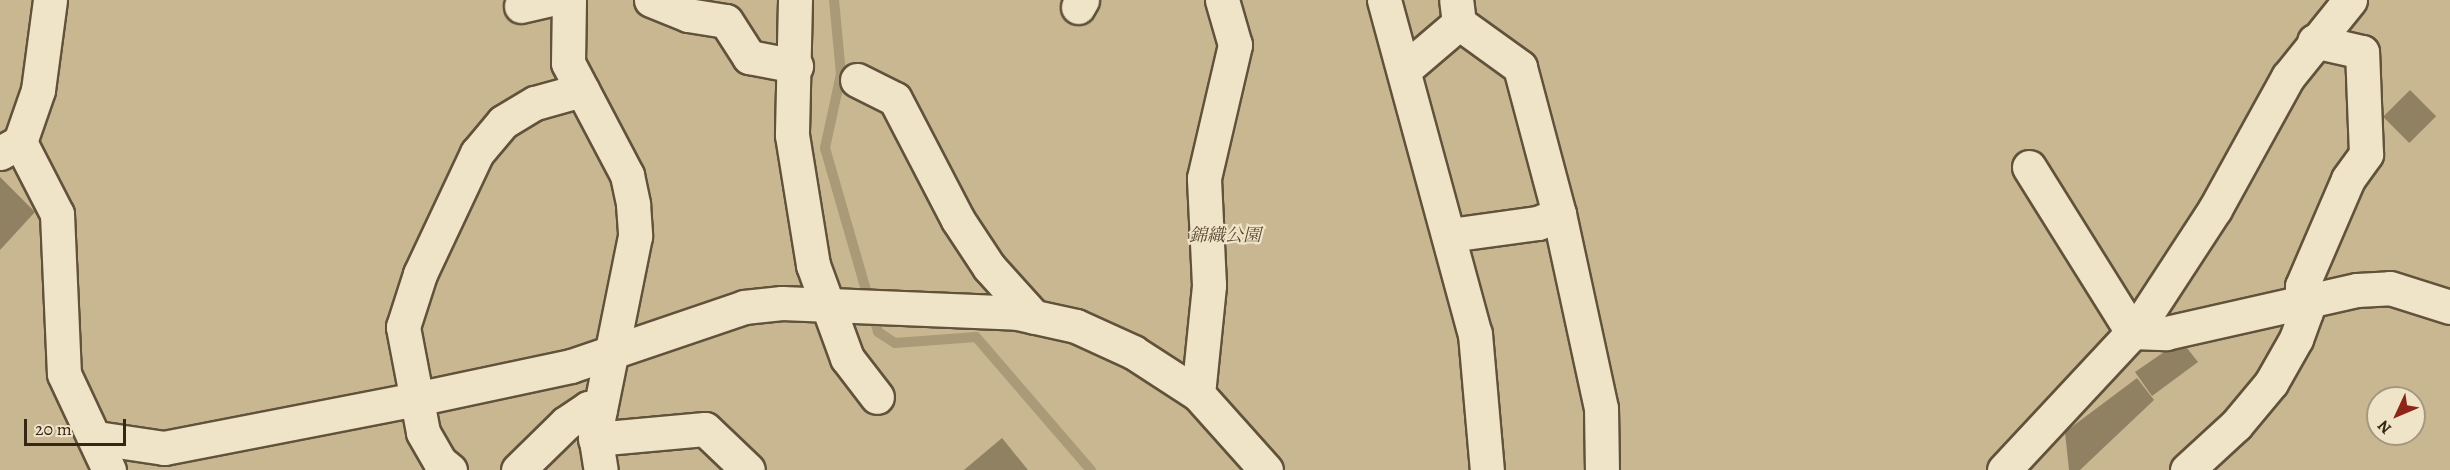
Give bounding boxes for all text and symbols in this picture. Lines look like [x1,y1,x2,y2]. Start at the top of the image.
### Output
park label: 錦織公園 [1189,224,1261,246]
north arrow [2366,386,2426,446]
scale bar [27,407,129,445]
text: N [2373,415,2396,439]
text: 20 m [35,417,72,441]

